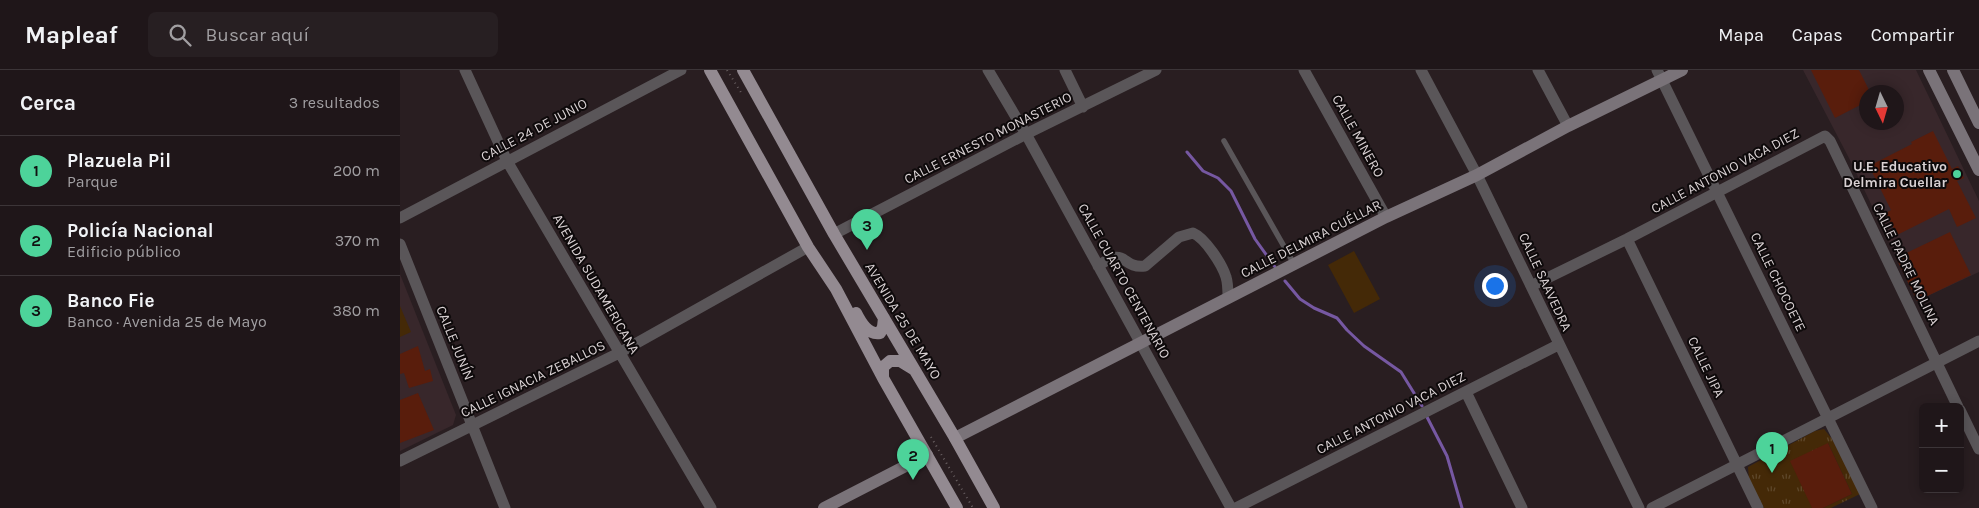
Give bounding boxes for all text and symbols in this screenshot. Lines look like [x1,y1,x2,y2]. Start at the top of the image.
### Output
search box [148,12,498,57]
text: Mapleaf [25,21,118,49]
icon: search [166,21,194,49]
text: Buscar aquí [206,24,309,46]
text: Mapa [1718,24,1764,46]
text: Capas [1792,24,1843,46]
text: Compartir [1871,24,1954,46]
north arrow [1859,85,1904,130]
street label: CALLE ERNESTO MONASTERIO [901,88,1075,188]
text: Cerca [20,91,76,115]
street label: CALLE MINERO [1328,92,1388,180]
text: 3 resultados [289,93,380,112]
street label: CALLE 24 DE JUNIO [478,95,590,165]
street label: CALLE ANTONIO VACA DIEZ [1648,125,1802,217]
text: Plazuela Pil [67,150,171,172]
place label: U.E. Educativo Delmira Cuellar [1843,158,1947,191]
text: 1 [33,161,39,180]
text: 200 m [333,161,380,180]
marker: U.E. Educativo Delmira Cuellar [1951,168,1963,180]
text: Parque [67,172,118,191]
street label: CALLE DELMIRA CUÉLLAR [1237,195,1384,282]
street label: CALLE CUARTO CENTENARIO [1074,200,1174,362]
street label: CALLE PADRE MOLINA [1869,200,1943,328]
pin: 3 [851,209,883,250]
street label: AVENIDA SUDAMERICANA [549,211,643,357]
text: Policía Nacional [67,220,214,242]
street label: CALLE SAAVEDRA [1515,230,1575,334]
street label: CALLE CHOCOETE [1747,230,1809,334]
text: 2 [31,231,41,250]
text: 370 m [335,231,380,250]
text: Edificio público [67,242,181,261]
street label: AVENIDA 25 DE MAYO [861,259,945,383]
your location [1482,273,1508,299]
text: Banco Fie [67,290,155,312]
text: 3 [31,301,41,320]
text: 380 m [332,301,380,320]
street label: CALLE JUNÍN [432,303,479,383]
text: Banco · Avenida 25 de Mayo [67,312,267,331]
street label: CALLE JIPA [1684,334,1728,400]
street label: CALLE IGNACIA ZEBALLOS [458,337,608,421]
street label: CALLE ANTONIO VACA DIEZ [1314,368,1468,458]
map controls [1919,403,1964,493]
button: + [1919,403,1964,448]
pin: 1 [1756,432,1788,473]
pin: 2 [897,439,929,480]
button: − [1919,448,1964,493]

